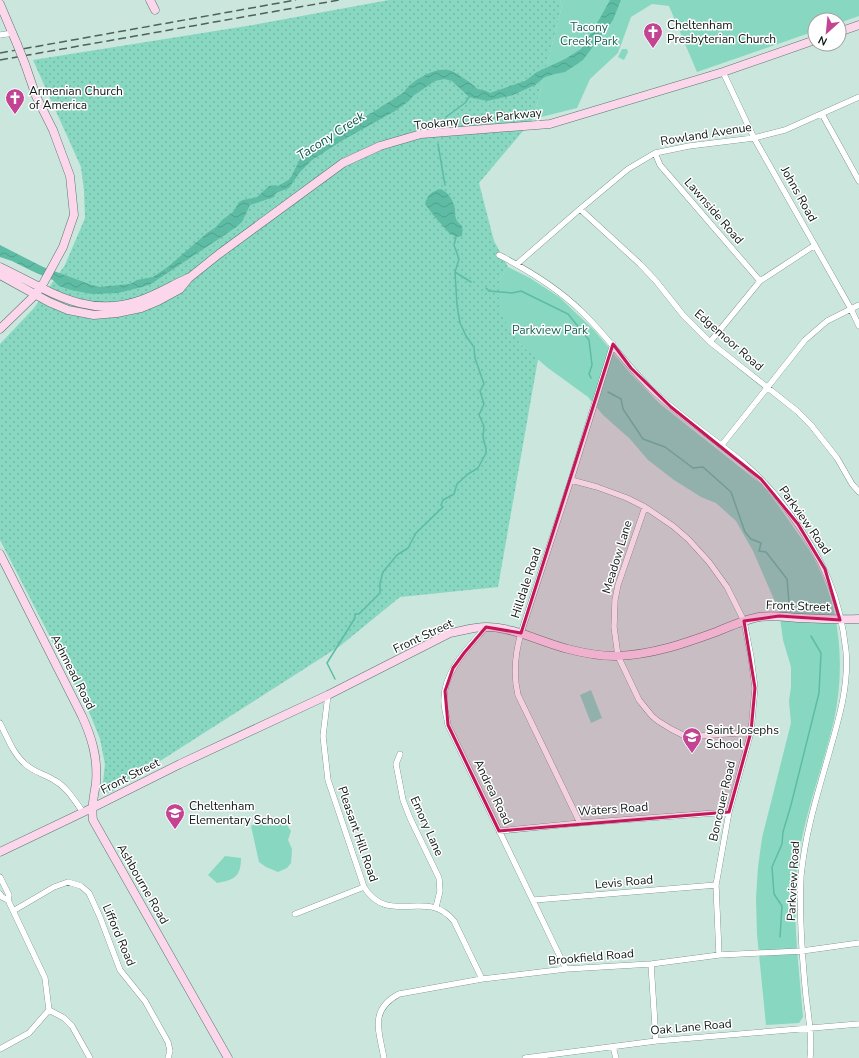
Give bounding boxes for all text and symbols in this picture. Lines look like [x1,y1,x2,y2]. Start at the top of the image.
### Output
north arrow [807,12,847,52]
place label: Cheltenham Presbyterian Church [667,17,776,47]
park label: Tacony Creek Park [560,19,619,49]
church icon: Cheltenham Presbyterian Church [642,21,664,49]
text: N [816,32,830,49]
place label: Armenian Church of America [29,83,123,113]
church icon: Armenian Church of America [4,87,26,115]
street label: Tookany Creek Parkway [413,104,543,134]
water label: Tacony Creek [293,107,369,165]
street label: Rowland Avenue [659,119,753,149]
street label: Johns Road [777,163,821,225]
street label: Lawnside Road [681,175,747,247]
street label: Edgemoor Road [691,306,767,374]
park label: Parkview Park [512,322,589,338]
street label: Parkview Road [775,483,835,557]
street label: Meadow Lane [598,518,636,596]
street label: Hilldale Road [507,546,545,620]
street label: Front Street [766,597,831,615]
street label: Front Street [391,615,456,657]
street label: Ashmead Road [47,632,99,712]
place label: Saint Josephs School [706,722,779,752]
school or university icon: Saint Josephs School [681,726,703,754]
street label: Front Street [98,754,163,798]
street label: Andrea Road [470,757,516,827]
street label: Boncouer Road [705,759,739,843]
street label: Pleasant Hill Road [334,784,382,884]
street label: Emory Lane [407,794,447,858]
place label: Cheltenham Elementary School [189,798,291,828]
street label: Waters Road [577,799,649,819]
school or university icon: Cheltenham Elementary School [164,802,186,830]
street label: Ashbourne Road [114,841,172,927]
street label: Parkview Road [783,841,803,921]
street label: Levis Road [594,871,654,893]
street label: Lifford Road [99,902,139,968]
street label: Brookfield Road [547,945,635,969]
street label: Oak Lane Road [650,1015,732,1039]

